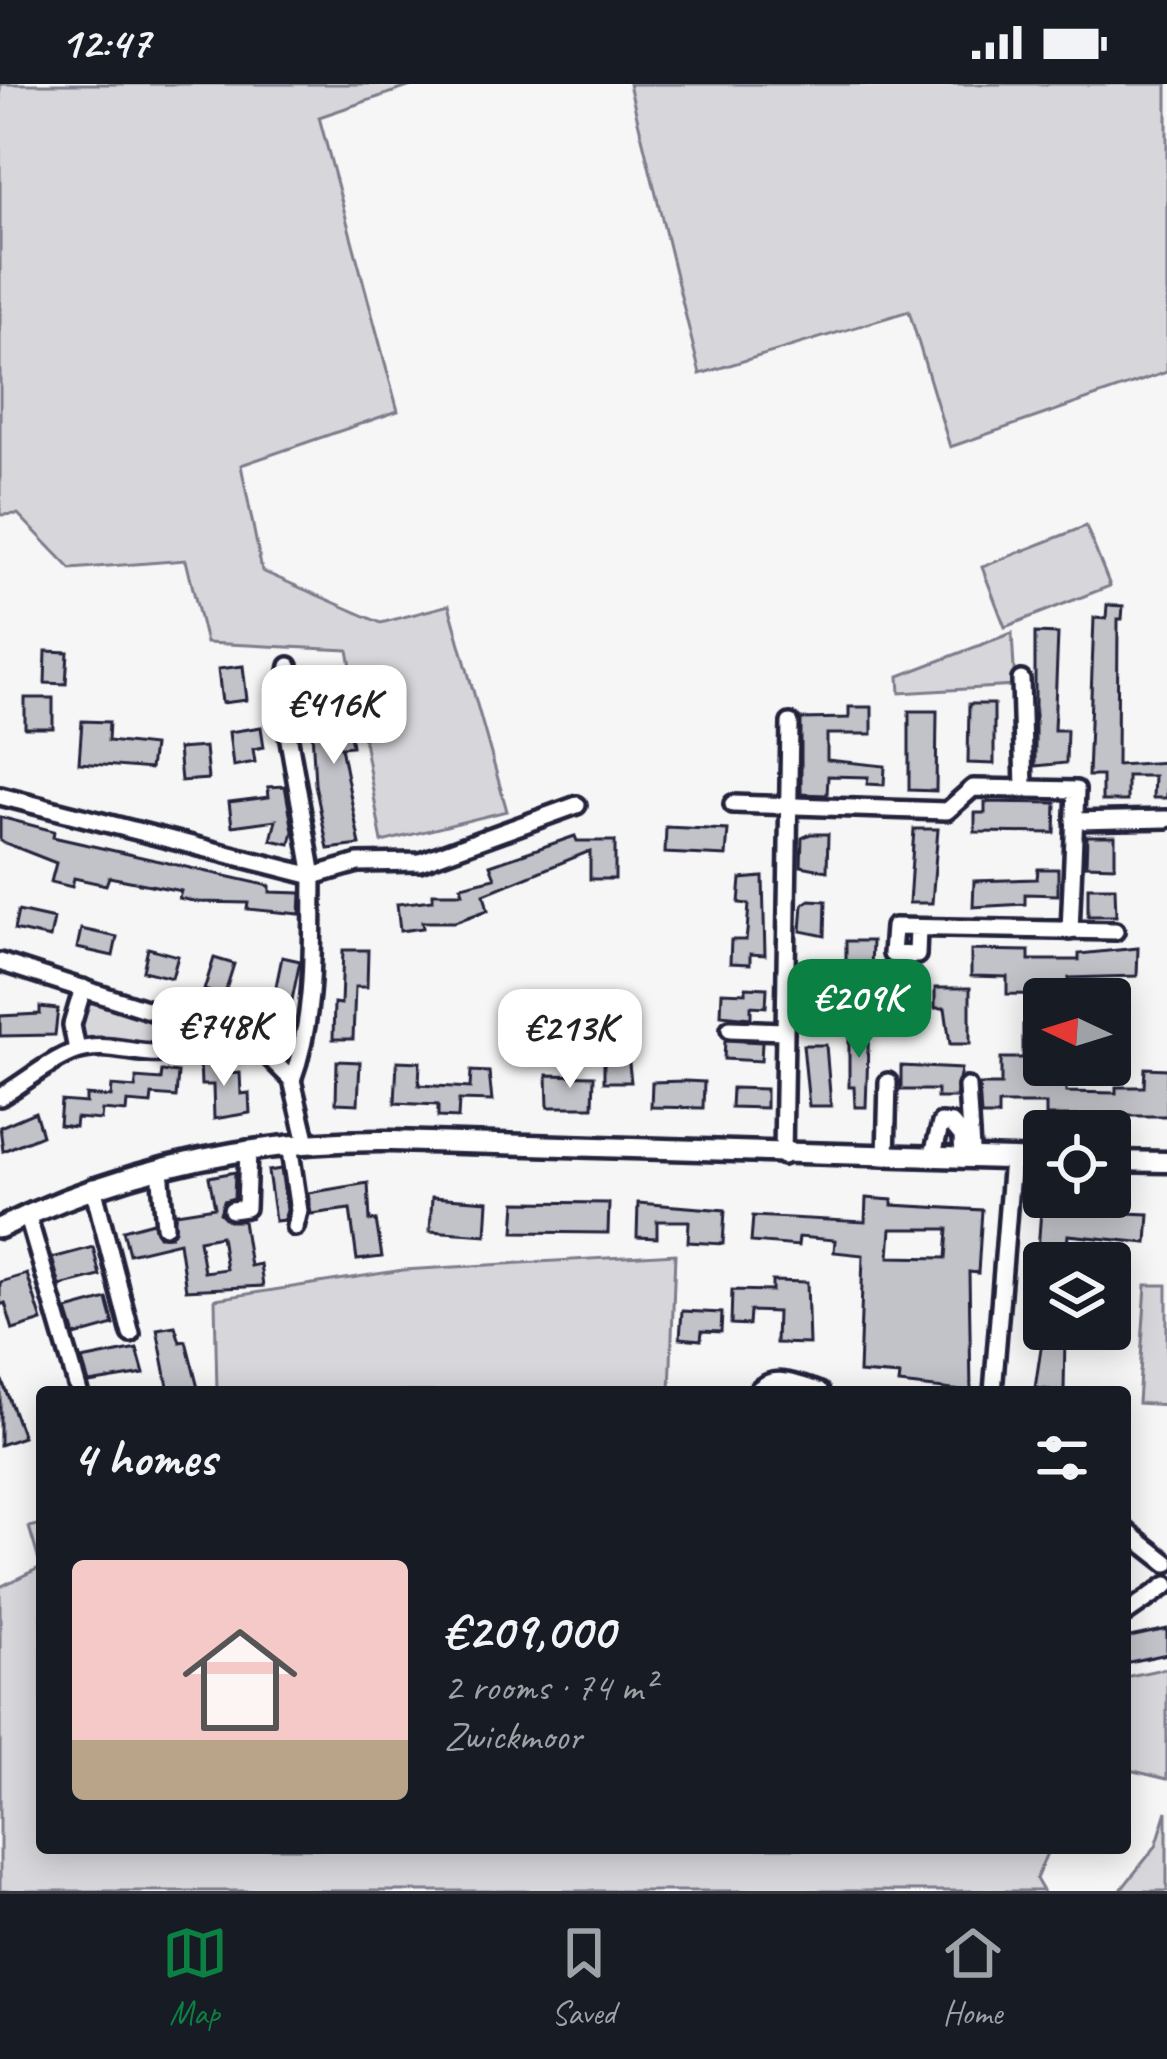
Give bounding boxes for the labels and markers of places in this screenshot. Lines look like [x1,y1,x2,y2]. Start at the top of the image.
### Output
pin: €416K [250,665,418,767]
pin: €209K [775,959,943,1061]
pin: €748K [140,987,308,1089]
pin: €213K [486,989,654,1091]

